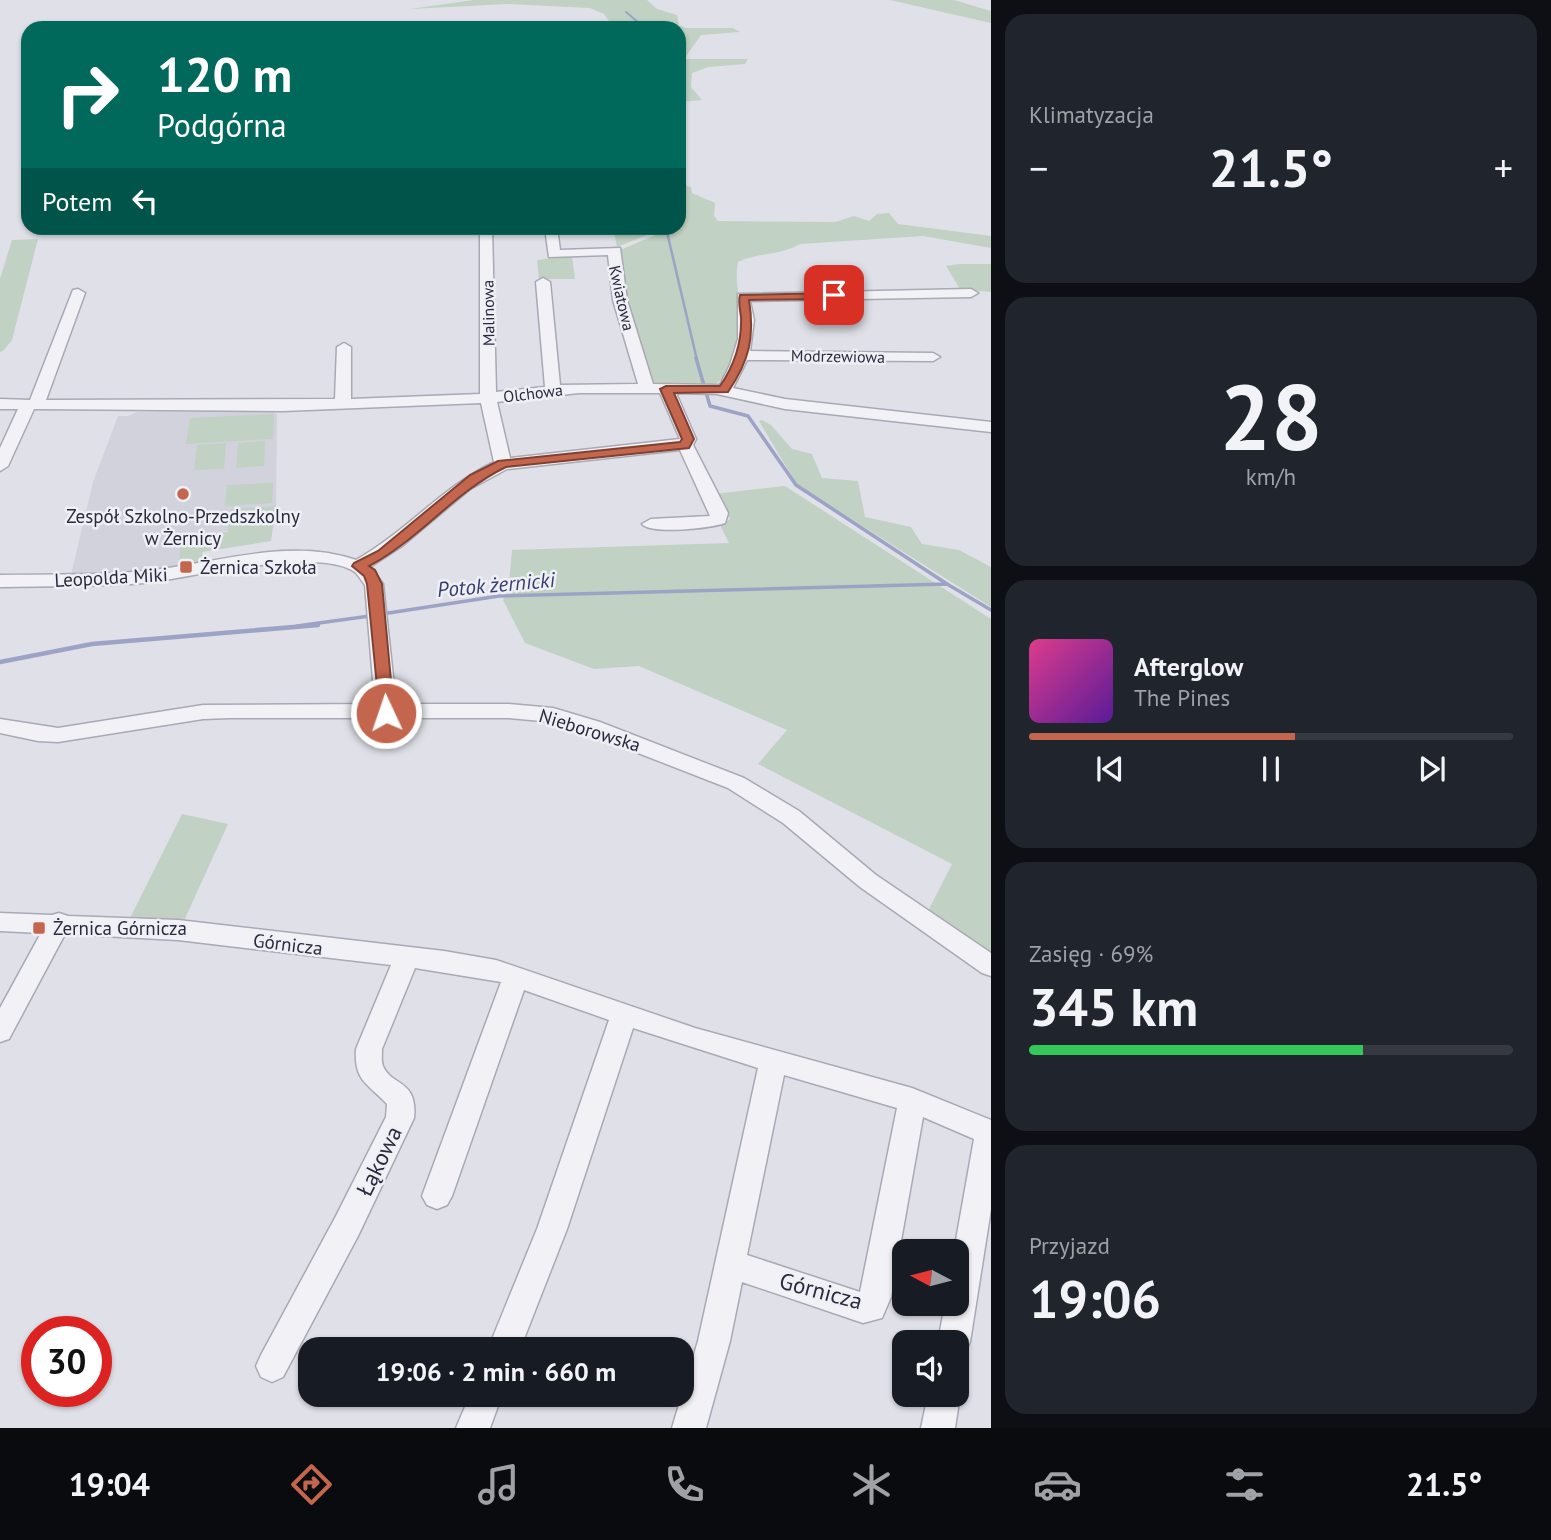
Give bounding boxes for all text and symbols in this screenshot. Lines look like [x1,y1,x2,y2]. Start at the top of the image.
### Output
text: 120 m [157,42,292,106]
icon: right [42,49,133,140]
text: Klimatyzacja [1029,100,1154,129]
text: Podgórna [157,104,287,146]
text: 21.5° [1209,134,1333,201]
text: − [1029,143,1048,192]
text: + [1494,143,1513,192]
icon: left [126,182,164,220]
text: Potem [42,185,112,218]
street label: Kwiatowa [605,263,639,333]
pin [804,265,864,325]
icon: arrive [815,276,853,314]
street label: Malinowa [477,280,499,346]
street label: Modrzewiowa [791,345,885,367]
text: 28 [1219,357,1323,475]
street label: Olchowa [502,379,564,407]
text: km/h [1246,462,1296,491]
marker: Zespół Szkolno-Przedszkolny w Żernicy [175,486,191,502]
place label: Zespół Szkolno-Przedszkolny w Żernicy [66,504,300,550]
place label: Żernica Szkoła [200,555,317,579]
marker: Żernica Szkoła [178,559,194,575]
street label: Leopolda Miki [54,562,168,592]
water label: Potok żernicki [436,566,556,603]
text: Afterglow [1134,650,1243,683]
position arrow [349,676,423,750]
text: The Pines [1134,683,1230,712]
street label: Nieborowska [536,703,644,757]
icon: previous [1091,750,1129,788]
icon: pause [1252,750,1290,788]
icon: next [1413,750,1451,788]
place label: Żernica Górnicza [53,916,187,940]
marker: Żernica Górnicza [31,920,47,936]
street label: Górnicza [252,928,324,960]
text: Zasięg · 69% [1029,939,1153,968]
text: 345 km [1029,973,1198,1040]
street label: Łąkowa [349,1121,408,1200]
text: Przyjazd [1029,1231,1110,1260]
north arrow [892,1239,970,1316]
map controls [892,1239,969,1407]
text: 19:06 [1029,1265,1161,1332]
street label: Górnicza [776,1266,866,1315]
speed limit sign: 30 [21,1316,112,1407]
button: sound [892,1330,969,1407]
text: 19:06 · 2 min · 660 m [376,1355,616,1388]
icon: directions [287,1460,336,1509]
icon: music [474,1460,523,1509]
icon: phone [660,1460,709,1509]
icon: climate [847,1460,896,1509]
icon: car [1033,1460,1082,1509]
icon: filters [1220,1460,1269,1509]
text: 19:04 [69,1463,150,1505]
text: 21.5° [1406,1463,1482,1505]

